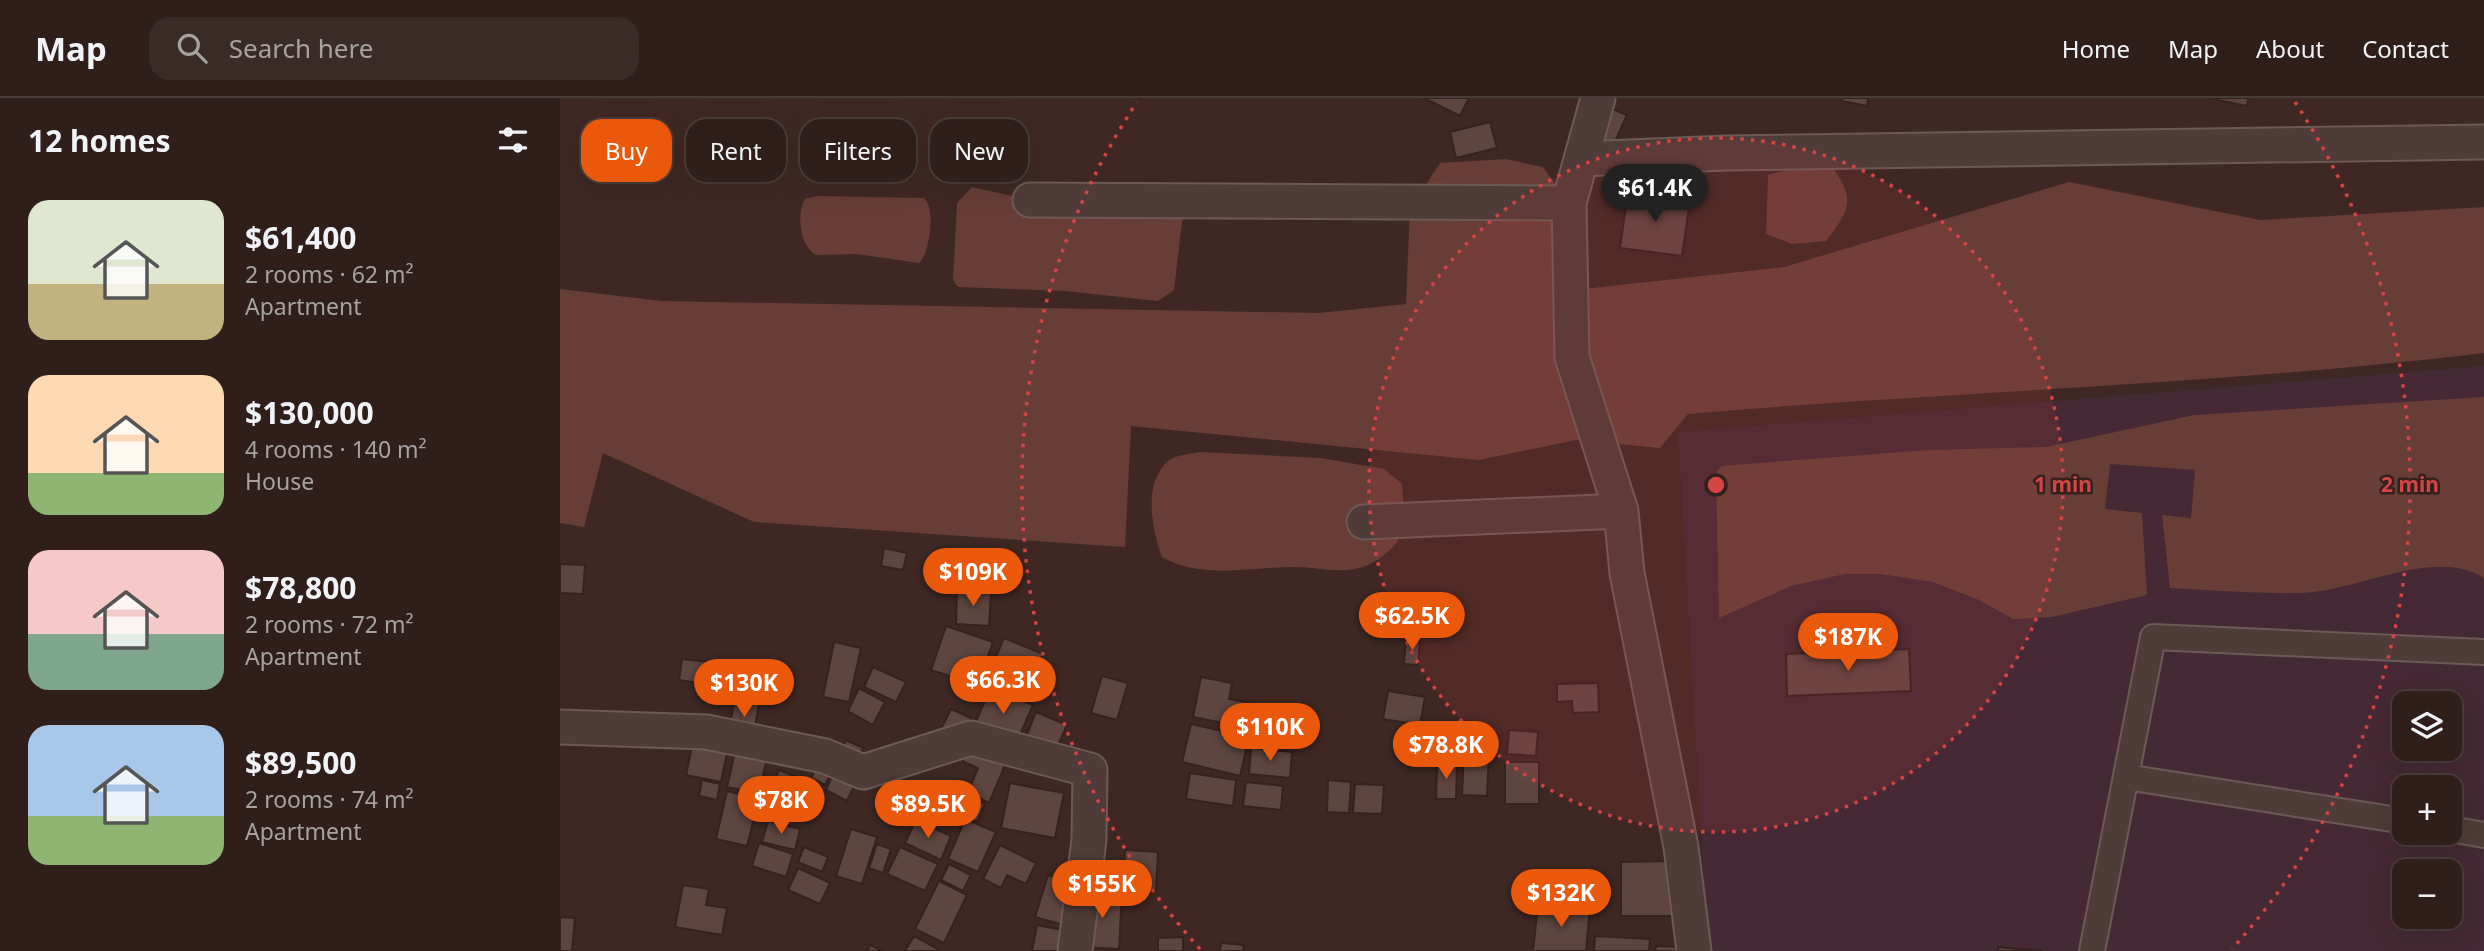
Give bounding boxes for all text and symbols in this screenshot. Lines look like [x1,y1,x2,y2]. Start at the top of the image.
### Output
search box [149,17,639,80]
text: Map [35,26,107,71]
icon: search [173,29,211,67]
text: Search here [229,30,373,66]
text: Home [2062,32,2130,65]
text: Map [2168,32,2218,65]
text: About [2256,32,2324,65]
text: Contact [2362,32,2449,65]
chip: Buy [581,119,672,182]
chip: Rent [686,119,786,182]
chip: Filters [800,119,916,182]
chip: New [930,119,1028,182]
text: 12 homes [28,120,171,161]
icon: filters [494,121,532,159]
pin: $61.4K [1598,164,1712,224]
text: $61.4K [1618,171,1692,203]
text: $61,400 [245,217,357,258]
icon: home [84,228,168,312]
text: 2 rooms · 62 m² [245,258,414,290]
text: Apartment [245,290,362,322]
text: $130,000 [245,392,374,433]
icon: home [84,403,168,487]
text: 4 rooms · 140 m² [245,433,427,465]
text: House [245,465,314,497]
text: 1 min [2034,470,2092,498]
text: 2 min [2381,470,2439,498]
centre of rings [1704,473,1728,497]
pin: $109K [924,548,1022,608]
text: $109K [939,555,1007,587]
text: $78,800 [245,567,357,608]
icon: home [84,578,168,662]
pin: $62.5K [1355,592,1469,652]
text: $62.5K [1375,599,1449,631]
text: 2 rooms · 72 m² [245,608,414,640]
pin: $187K [1799,614,1897,673]
text: $187K [1814,620,1882,652]
text: Apartment [245,640,362,672]
pin: $66.3K [946,656,1060,716]
pin: $130K [695,660,793,719]
text: $66.3K [966,663,1040,695]
text: $130K [710,666,778,698]
map controls [2392,691,2462,929]
button: layers [2392,691,2462,761]
pin: $110K [1221,704,1319,763]
text: $110K [1236,710,1304,742]
pin: $78.8K [1389,722,1503,781]
text: $78.8K [1409,728,1483,760]
text: $89,500 [245,742,357,783]
icon: home [84,753,168,837]
button: + [2392,775,2462,845]
pin: $78K [740,776,822,836]
pin: $89.5K [871,780,985,840]
text: 2 rooms · 74 m² [245,783,414,815]
text: $78K [754,783,808,815]
text: $89.5K [891,787,965,819]
text: Apartment [245,815,362,847]
button: − [2392,859,2462,929]
pin: $155K [1053,860,1151,920]
text: $155K [1068,867,1136,899]
pin: $132K [1512,870,1610,929]
text: $132K [1527,876,1595,908]

